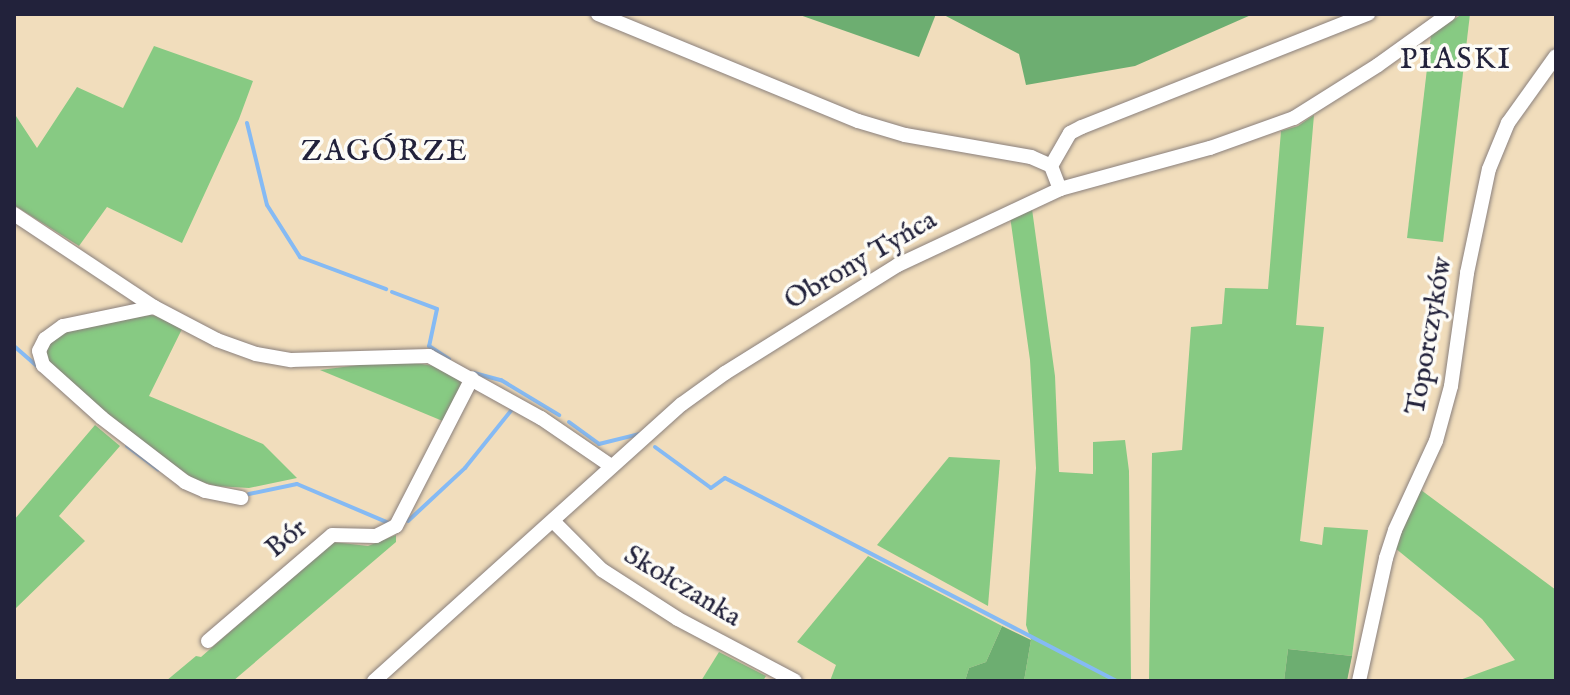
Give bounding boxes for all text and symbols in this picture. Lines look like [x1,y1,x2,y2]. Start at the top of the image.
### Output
district label: PIASKI [1400,42,1512,78]
district label: ZAGÓRZE [301,134,469,170]
street label: Obrony Tyńca [779,204,943,318]
street label: Toporczyków [1400,254,1460,418]
street label: Bór [259,512,315,566]
street label: Skołczanka [617,539,747,635]

